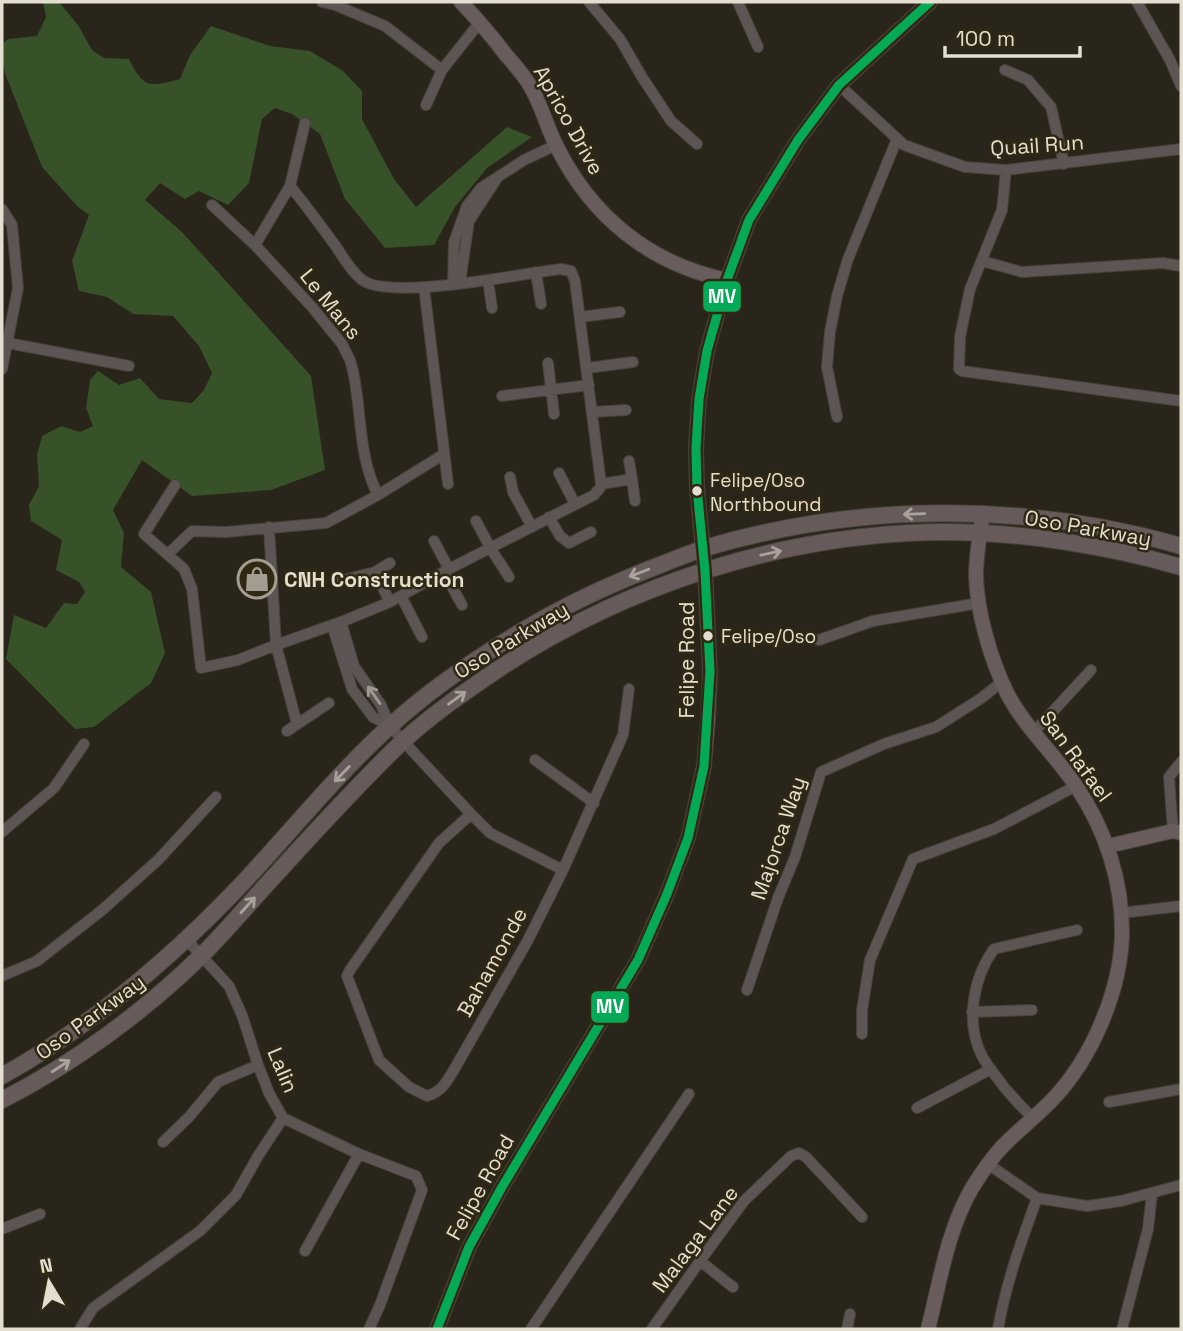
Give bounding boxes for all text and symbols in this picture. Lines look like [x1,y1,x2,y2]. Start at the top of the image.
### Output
scale bar [945,14,1080,58]
text: 100 m [956,25,1015,52]
street label: Aprico Drive [528,61,610,179]
street label: Quail Run [989,128,1085,162]
street label: Le Mans [294,263,368,345]
line badge: MV [702,280,742,313]
text: MV [708,284,737,309]
place label: Felipe/Oso Northbound [710,468,821,517]
marker: Felipe/Oso Northbound [690,484,704,498]
street label: Oso Parkway [1022,504,1154,552]
one-way arrow [903,507,926,520]
one-way arrow [759,545,782,559]
shop icon: CNH Construction [236,558,278,600]
place label: CNH Construction [284,566,465,593]
one-way arrow [629,568,651,581]
street label: Oso Parkway [449,595,573,685]
street label: Felipe Road [673,602,700,718]
place label: Felipe/Oso [721,624,816,649]
marker: Felipe/Oso [701,629,715,643]
one-way arrow [367,686,381,705]
one-way arrow [447,691,466,705]
street label: San Rafael [1034,705,1118,807]
one-way arrow [333,765,350,782]
street label: Majorca Way [744,773,812,903]
one-way arrow [239,897,255,915]
street label: Bahamonde [451,903,533,1021]
street label: Oso Parkway [30,968,150,1066]
line badge: MV [590,990,630,1024]
text: MV [596,994,625,1019]
street label: Lalin [261,1043,305,1097]
one-way arrow [51,1059,70,1073]
street label: Felipe Road [440,1129,520,1245]
street label: Malaga Lane [646,1180,744,1298]
north arrow [14,1247,84,1317]
text: N [38,1252,55,1279]

